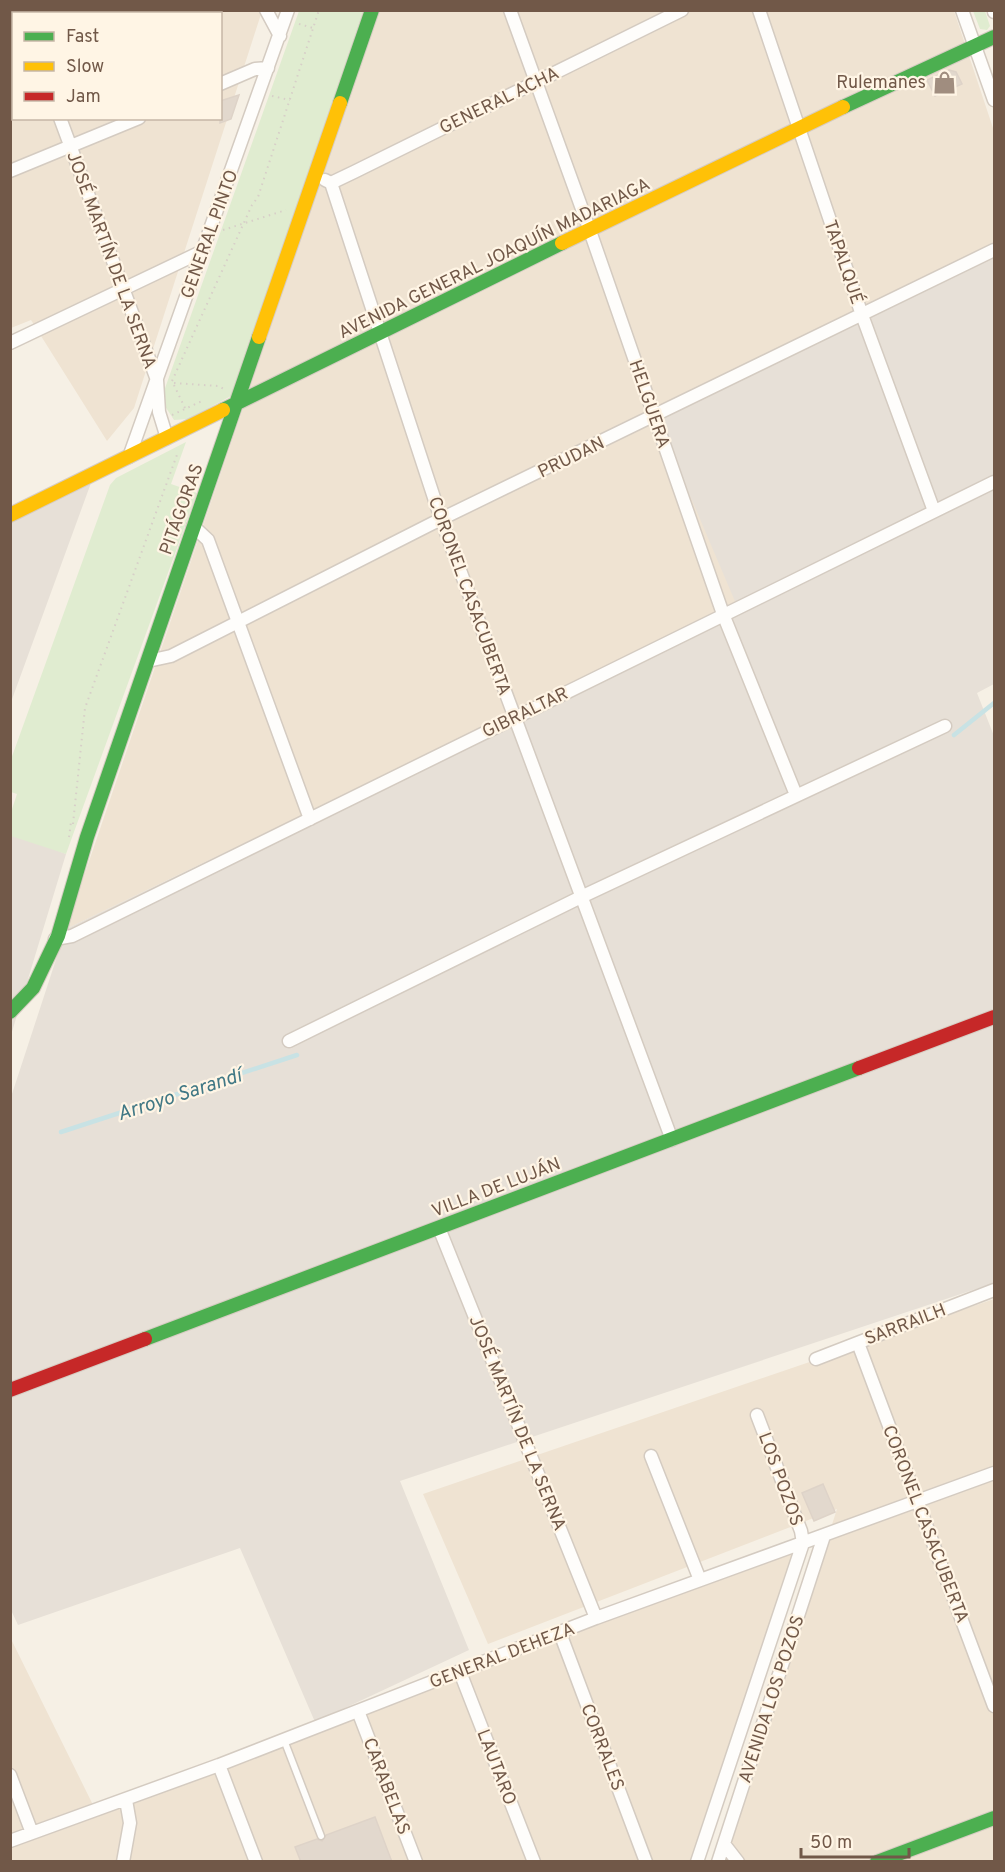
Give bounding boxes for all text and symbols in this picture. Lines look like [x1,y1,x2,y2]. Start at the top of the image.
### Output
legend [12,12,222,120]
text: Fast [66,26,99,49]
text: Slow [66,56,104,79]
street label: GENERAL ACHA [436,62,563,140]
shop icon: Rulemanes [931,69,957,95]
place label: Rulemanes [836,72,926,95]
text: Jam [66,86,101,109]
street label: JOSÉ MARTÍN DE LA SERNA [60,148,163,373]
street label: GENERAL PINTO [176,167,244,302]
street label: AVENIDA GENERAL JOAQUÍN MADARIAGA [334,172,654,345]
street label: TAPALQUÉ [817,217,870,308]
street label: HELGUERA [623,357,674,452]
street label: PRUDAN [534,432,609,484]
street label: PITÁGORAS [153,460,210,558]
street label: CORONEL CASACUBERTA [422,494,515,699]
street label: GIBRALTAR [479,683,573,744]
water label: Arroyo Sarandí [114,1062,249,1128]
street label: VILLA DE LUJÁN [428,1151,564,1224]
street label: SARRAILH [862,1299,949,1351]
street label: JOSÉ MARTÍN DE LA SERNA [463,1312,572,1535]
street label: CORONEL CASACUBERTA [876,1422,973,1627]
street label: LOS POZOS [752,1430,807,1529]
street label: AVENIDA LOS POZOS [734,1612,810,1786]
street label: GENERAL DEHEZA [427,1618,578,1695]
street label: CORRALES [575,1701,629,1794]
street label: LAUTARO [471,1726,521,1809]
street label: CARABELAS [357,1735,415,1838]
scale bar [801,1821,909,1859]
text: 50 m [810,1832,852,1855]

